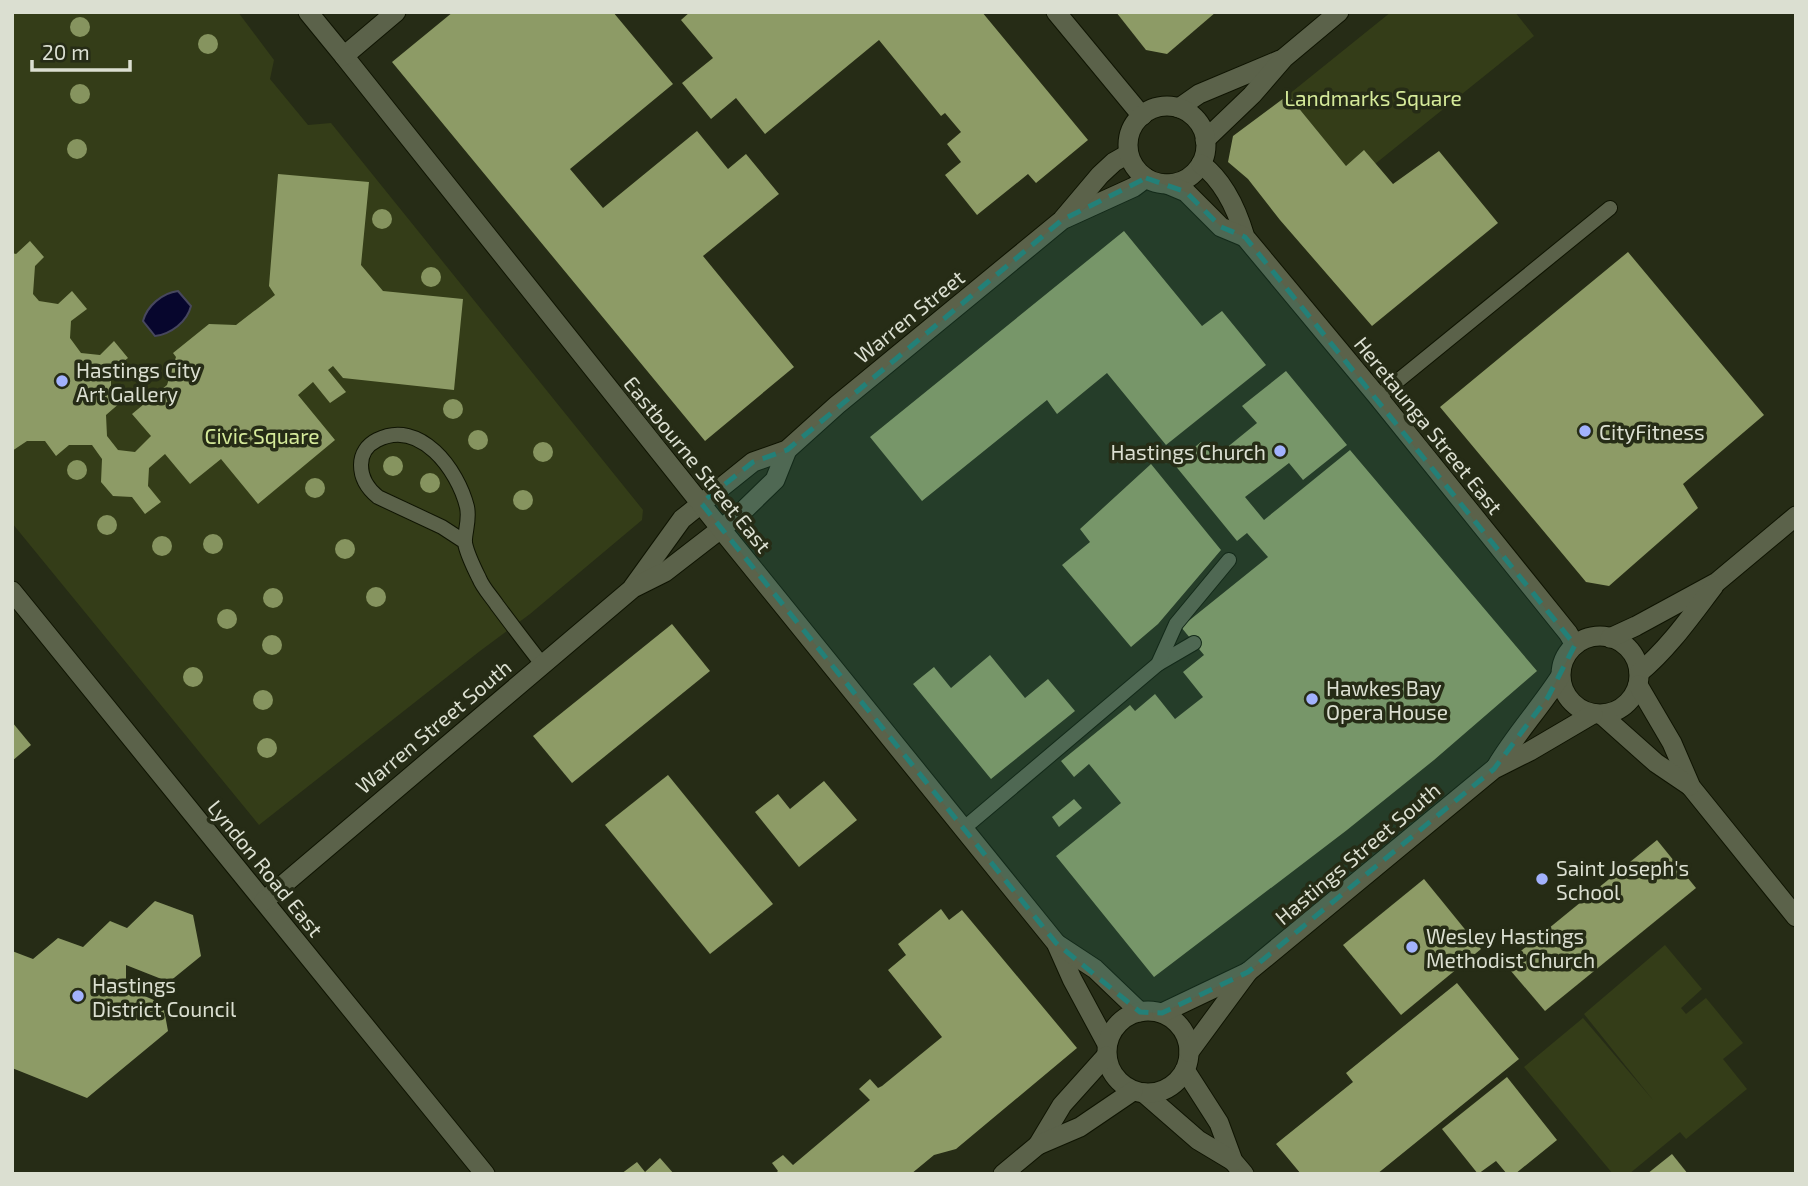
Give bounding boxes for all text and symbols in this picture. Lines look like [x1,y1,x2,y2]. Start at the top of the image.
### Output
scale bar [32,28,130,72]
text: 20 m [42,39,90,64]
park label: Landmarks Square [1284,85,1462,110]
street label: Warren Street [849,264,969,368]
street label: Heretaunga Street East [1350,331,1508,519]
place label: Hastings City Art Gallery [76,357,201,406]
street label: Eastbourne Street East [619,371,777,557]
marker: Hastings City Art Gallery [54,373,70,389]
place label: CityFitness [1599,419,1705,444]
park label: Civic Square [204,423,320,448]
marker: CityFitness [1577,423,1593,439]
place label: Hastings Church [1111,439,1266,464]
marker: Hastings Church [1272,443,1288,459]
street label: Warren Street South [350,654,516,798]
place label: Hawkes Bay Opera House [1326,675,1448,724]
marker: Hawkes Bay Opera House [1304,691,1320,707]
street label: Hastings Street South [1269,777,1445,929]
street label: Lyndon Road East [203,795,329,941]
place label: Saint Joseph's School [1556,855,1689,904]
marker: Saint Joseph's School [1534,871,1550,887]
place label: Wesley Hastings Methodist Church [1426,923,1595,972]
marker: Wesley Hastings Methodist Church [1404,939,1420,955]
place label: Hastings District Council [92,972,237,1021]
marker: Hastings District Council [70,988,86,1004]

